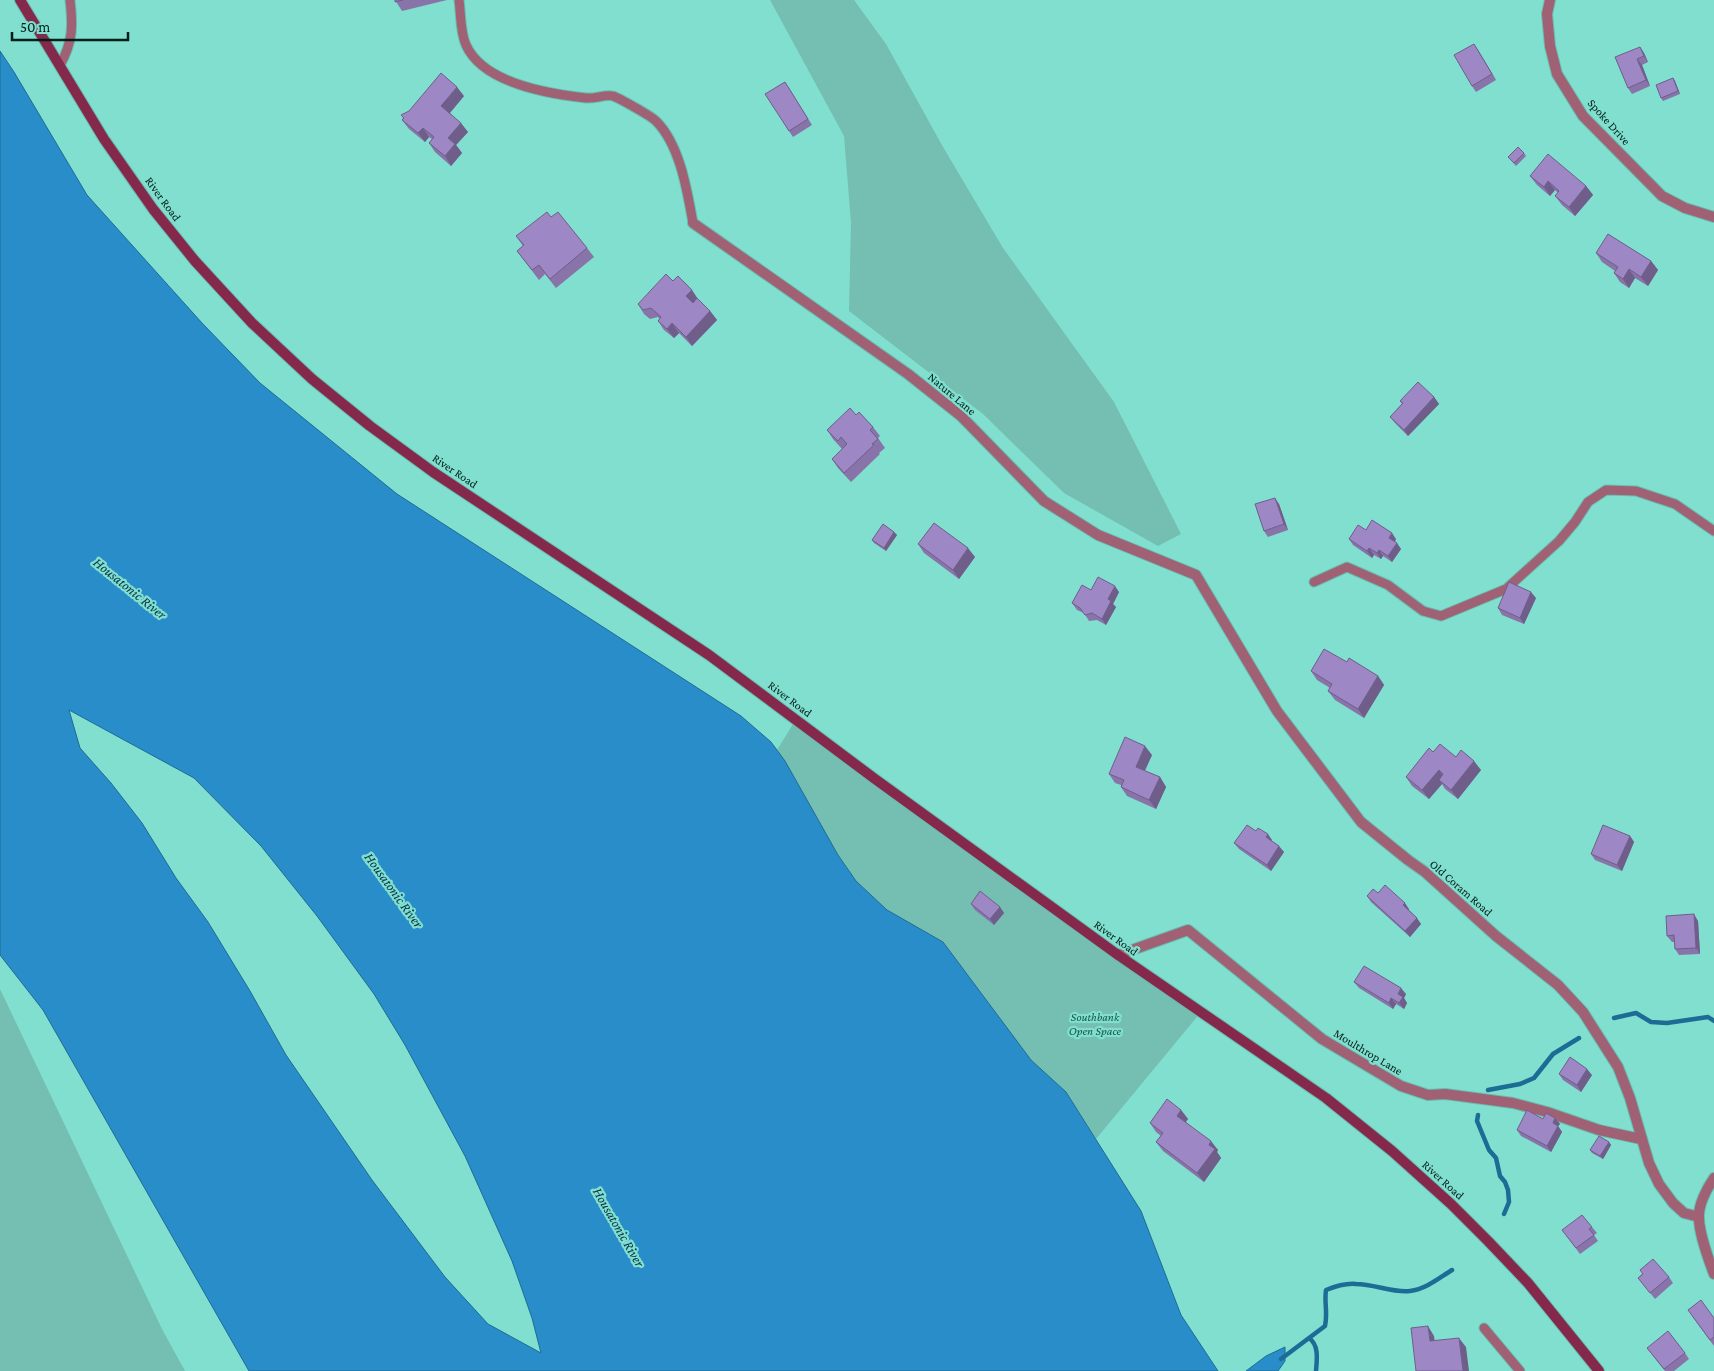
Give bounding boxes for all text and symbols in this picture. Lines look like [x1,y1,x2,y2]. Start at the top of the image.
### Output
scale bar [12,10,129,42]
text: 50 m [20,19,50,35]
street label: Spoke Drive [1585,96,1633,148]
street label: River Road [142,174,184,224]
street label: Nature Lane [925,370,979,418]
street label: River Road [430,451,481,492]
water label: Housatonic River [90,554,170,623]
street label: River Road [765,678,815,720]
water label: Housatonic River [361,849,427,932]
street label: Old Coram Road [1427,857,1496,919]
street label: River Road [1091,917,1141,959]
park label: Southbank Open Space [1069,1010,1122,1038]
street label: Moulthrop Lane [1331,1026,1405,1078]
street label: River Road [1419,1158,1467,1203]
water label: Housatonic River [590,1184,649,1271]

